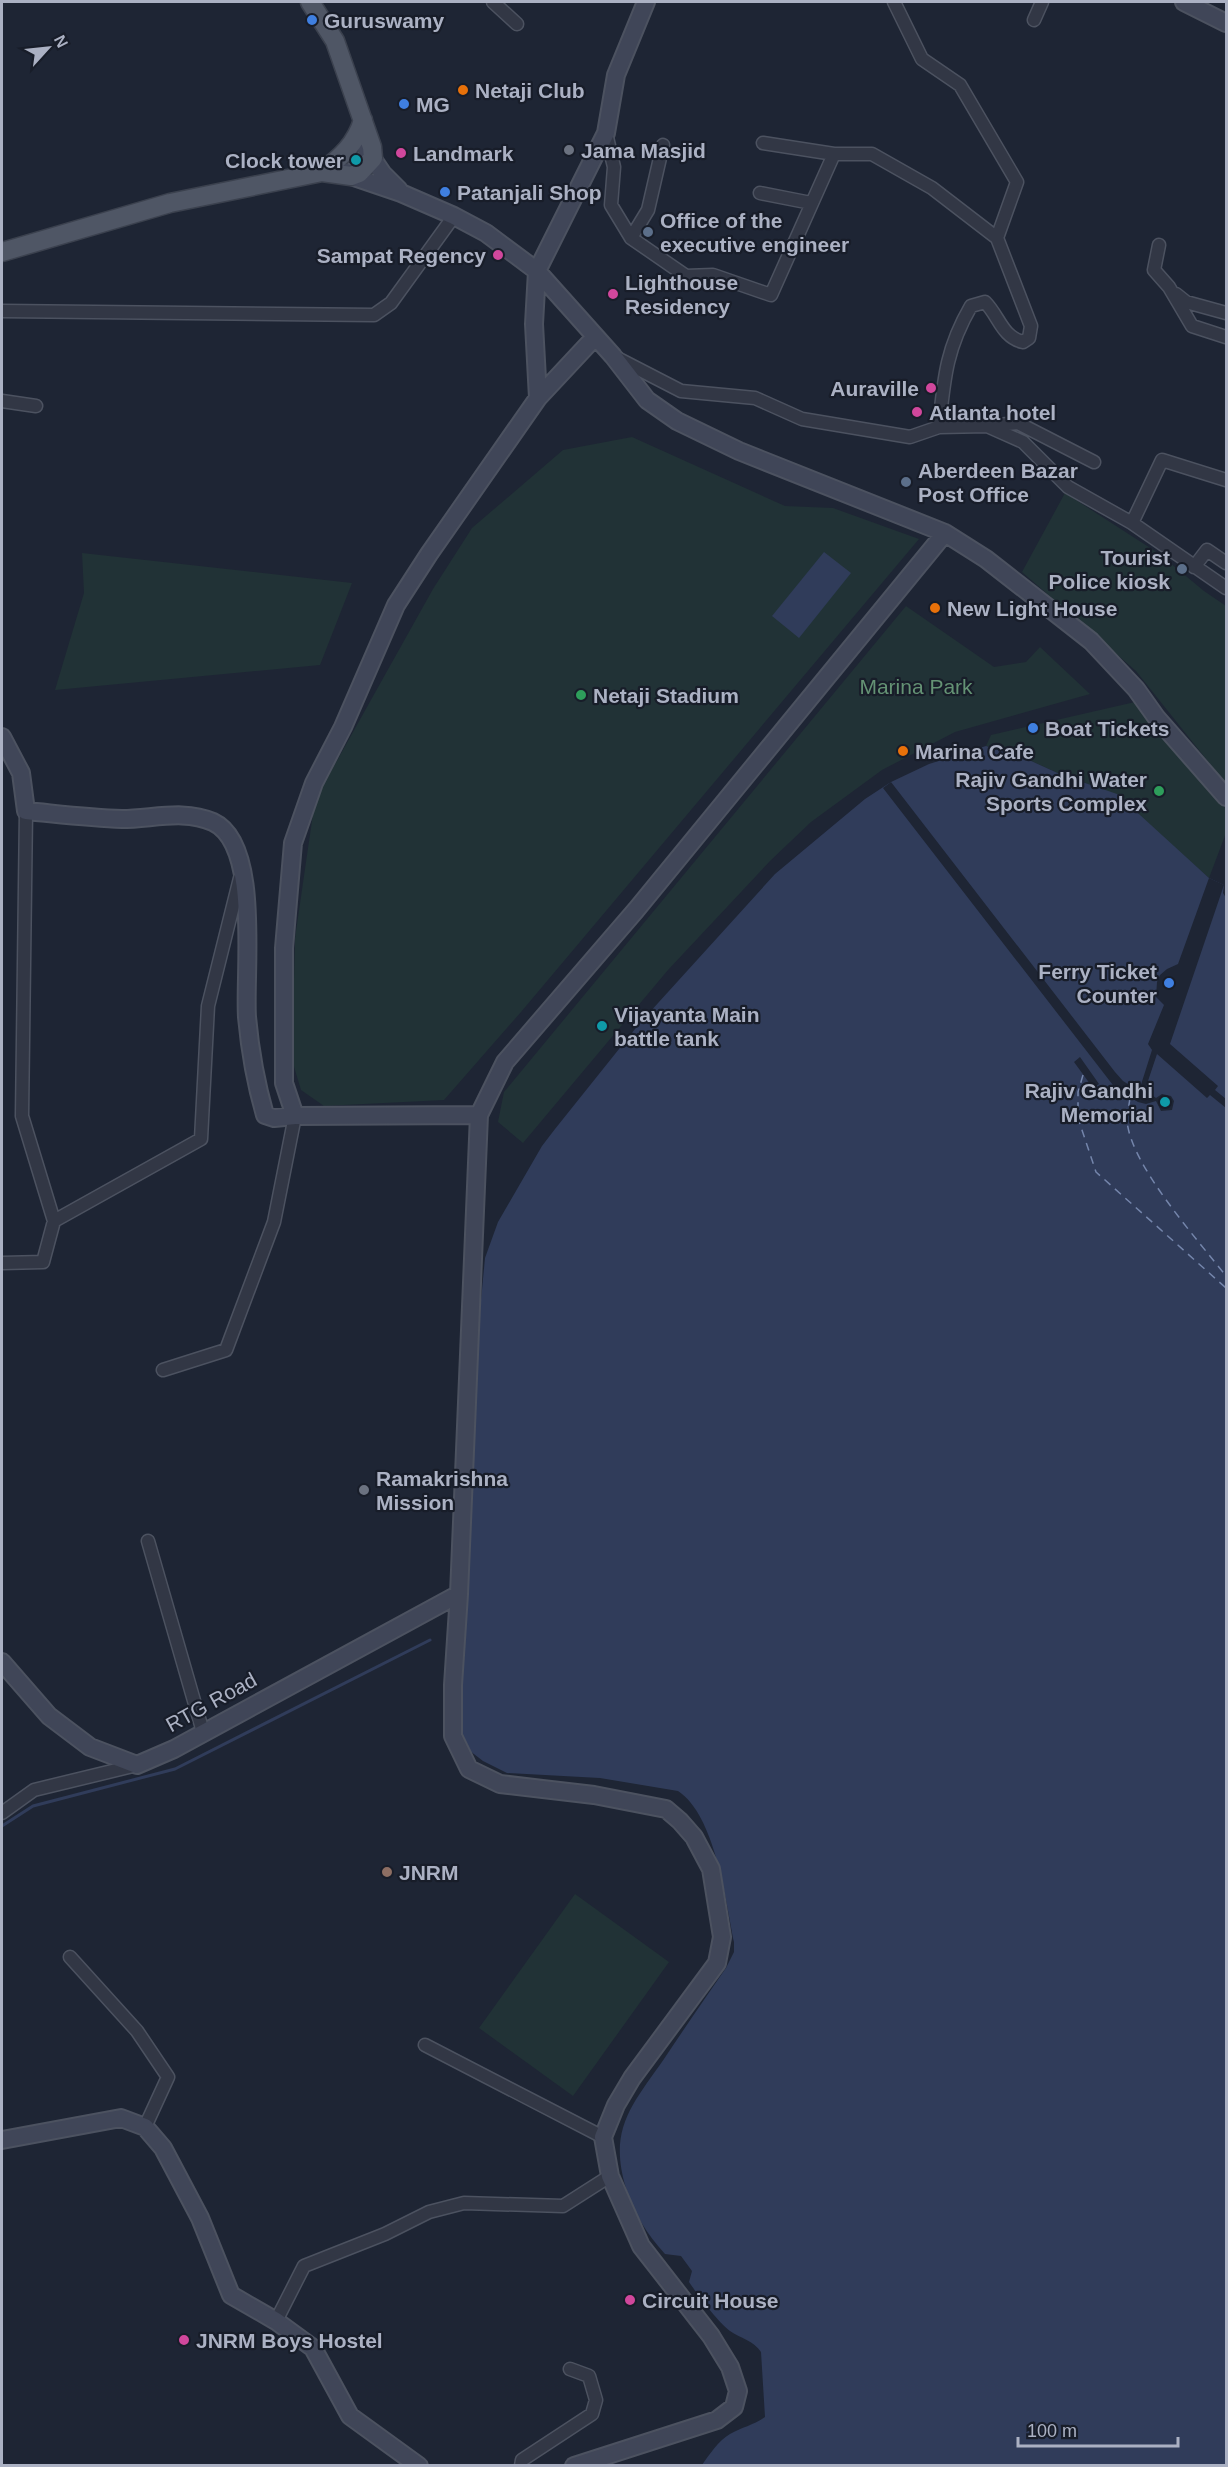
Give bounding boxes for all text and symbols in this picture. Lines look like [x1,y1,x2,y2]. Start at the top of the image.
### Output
place label: Guruswamy [324,9,445,32]
marker: Guruswamy [305,13,319,27]
north arrow [18,18,78,78]
text: N [51,32,71,50]
place label: Netaji Club [475,79,585,102]
marker: Netaji Club [456,83,470,97]
place label: MG [416,93,450,116]
marker: MG [397,97,411,111]
place label: Jama Masjid [581,139,706,162]
place label: Landmark [413,142,514,165]
marker: Jama Masjid [562,143,576,157]
marker: Landmark [394,146,408,160]
place label: Clock tower [225,149,344,172]
marker: Clock tower [349,153,363,167]
place label: Patanjali Shop [457,181,602,204]
marker: Patanjali Shop [438,185,452,199]
place label: Office of the executive engineer [660,209,849,256]
marker: Office of the executive engineer [641,225,655,239]
place label: Sampat Regency [317,244,486,267]
marker: Sampat Regency [491,248,505,262]
place label: Lighthouse Residency [625,271,738,318]
marker: Lighthouse Residency [606,287,620,301]
place label: Auraville [830,377,919,400]
marker: Auraville [924,381,938,395]
place label: Atlanta hotel [929,401,1056,424]
marker: Atlanta hotel [910,405,924,419]
place label: Aberdeen Bazar Post Office [918,459,1078,506]
marker: Aberdeen Bazar Post Office [899,475,913,489]
place label: Tourist Police kiosk [1049,546,1170,593]
marker: Tourist Police kiosk [1175,562,1189,576]
place label: New Light House [947,597,1117,620]
marker: New Light House [928,601,942,615]
park label: Marina Park [859,675,973,698]
place label: Netaji Stadium [593,684,739,707]
marker: Netaji Stadium [574,688,588,702]
place label: Boat Tickets [1045,717,1170,740]
marker: Boat Tickets [1026,721,1040,735]
place label: Marina Cafe [915,740,1034,763]
marker: Marina Cafe [896,744,910,758]
place label: Rajiv Gandhi Water Sports Complex [955,768,1147,815]
marker: Rajiv Gandhi Water Sports Complex [1152,784,1166,798]
place label: Ferry Ticket Counter [1038,960,1157,1007]
marker: Ferry Ticket Counter [1162,976,1176,990]
place label: Vijayanta Main battle tank [614,1003,760,1050]
marker: Vijayanta Main battle tank [595,1019,609,1033]
place label: Rajiv Gandhi Memorial [1025,1079,1153,1126]
marker: Rajiv Gandhi Memorial [1158,1095,1172,1109]
place label: Ramakrishna Mission [376,1467,508,1514]
marker: Ramakrishna Mission [357,1483,371,1497]
street label: RTG Road [162,1668,260,1736]
place label: JNRM [399,1861,459,1884]
marker: JNRM [380,1865,394,1879]
place label: Circuit House [642,2289,779,2312]
marker: Circuit House [623,2293,637,2307]
place label: JNRM Boys Hostel [196,2329,383,2352]
marker: JNRM Boys Hostel [177,2333,191,2347]
scale bar [1018,2410,1178,2448]
text: 100 m [1027,2421,1077,2441]

